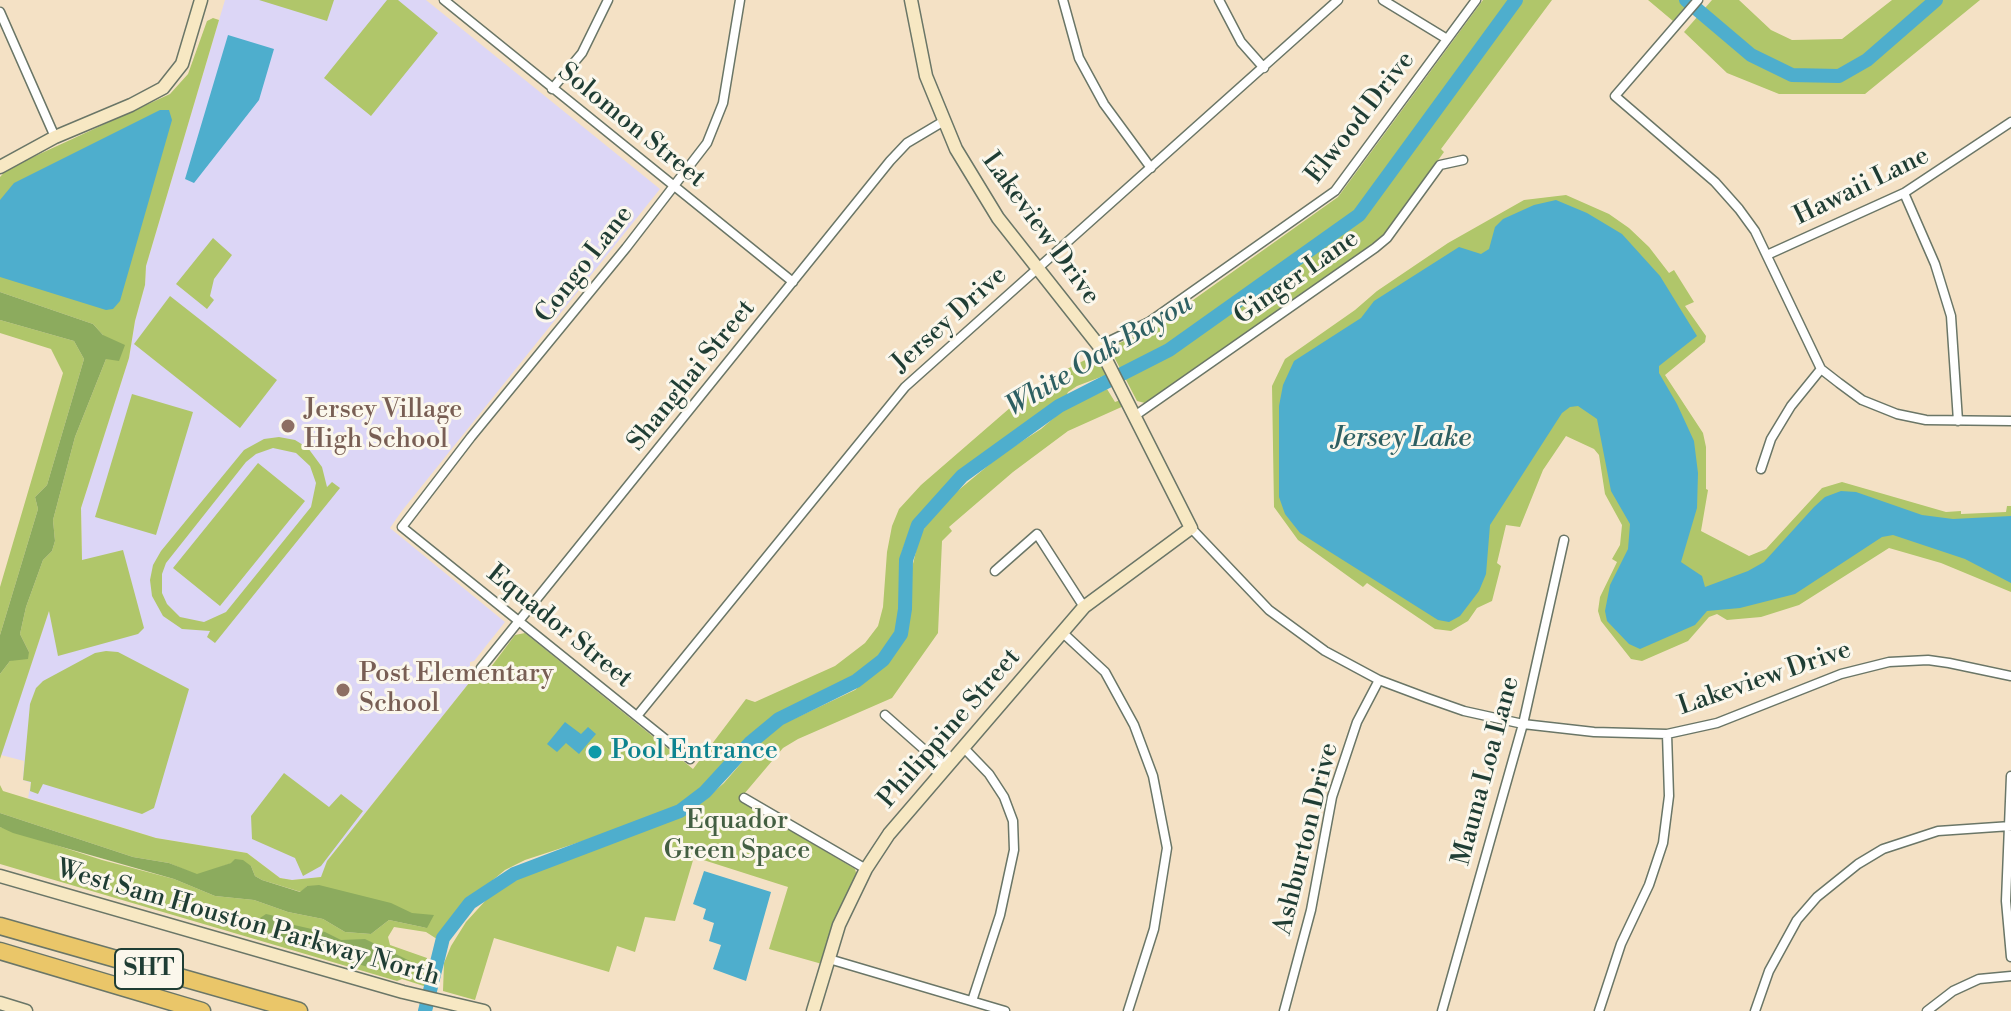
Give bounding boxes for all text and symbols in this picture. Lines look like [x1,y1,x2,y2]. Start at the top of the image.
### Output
street label: Elwood Drive [1300,46,1422,190]
street label: Solomon Street [551,57,711,195]
street label: Hawaii Lane [1789,141,1935,233]
street label: Lakeview Drive [974,147,1106,311]
street label: Congo Lane [529,200,641,330]
street label: Ginger Lane [1229,224,1365,332]
street label: Jersey Drive [886,260,1014,380]
water label: White Oak Bayou [1000,287,1200,425]
street label: Shanghai Street [621,294,763,458]
place label: Jersey Village High School [304,395,462,456]
marker: Jersey Village High School [279,417,297,435]
water label: Jersey Lake [1333,422,1471,456]
street label: Equador Street [480,559,638,695]
street label: Lakeview Drive [1674,635,1856,723]
street label: Philippine Street [872,643,1028,815]
place label: Post Elementary School [359,659,554,720]
street label: Mauna Loa Lane [1447,673,1527,869]
marker: Post Elementary School [334,681,352,699]
place label: Pool Entrance [611,736,778,768]
street label: Ashburton Drive [1268,740,1346,938]
marker: Pool Entrance [586,743,604,761]
park label: Equador Green Space [664,806,810,868]
street label: West Sam Houston Parkway North [53,854,443,994]
road number: SHT [115,949,183,989]

